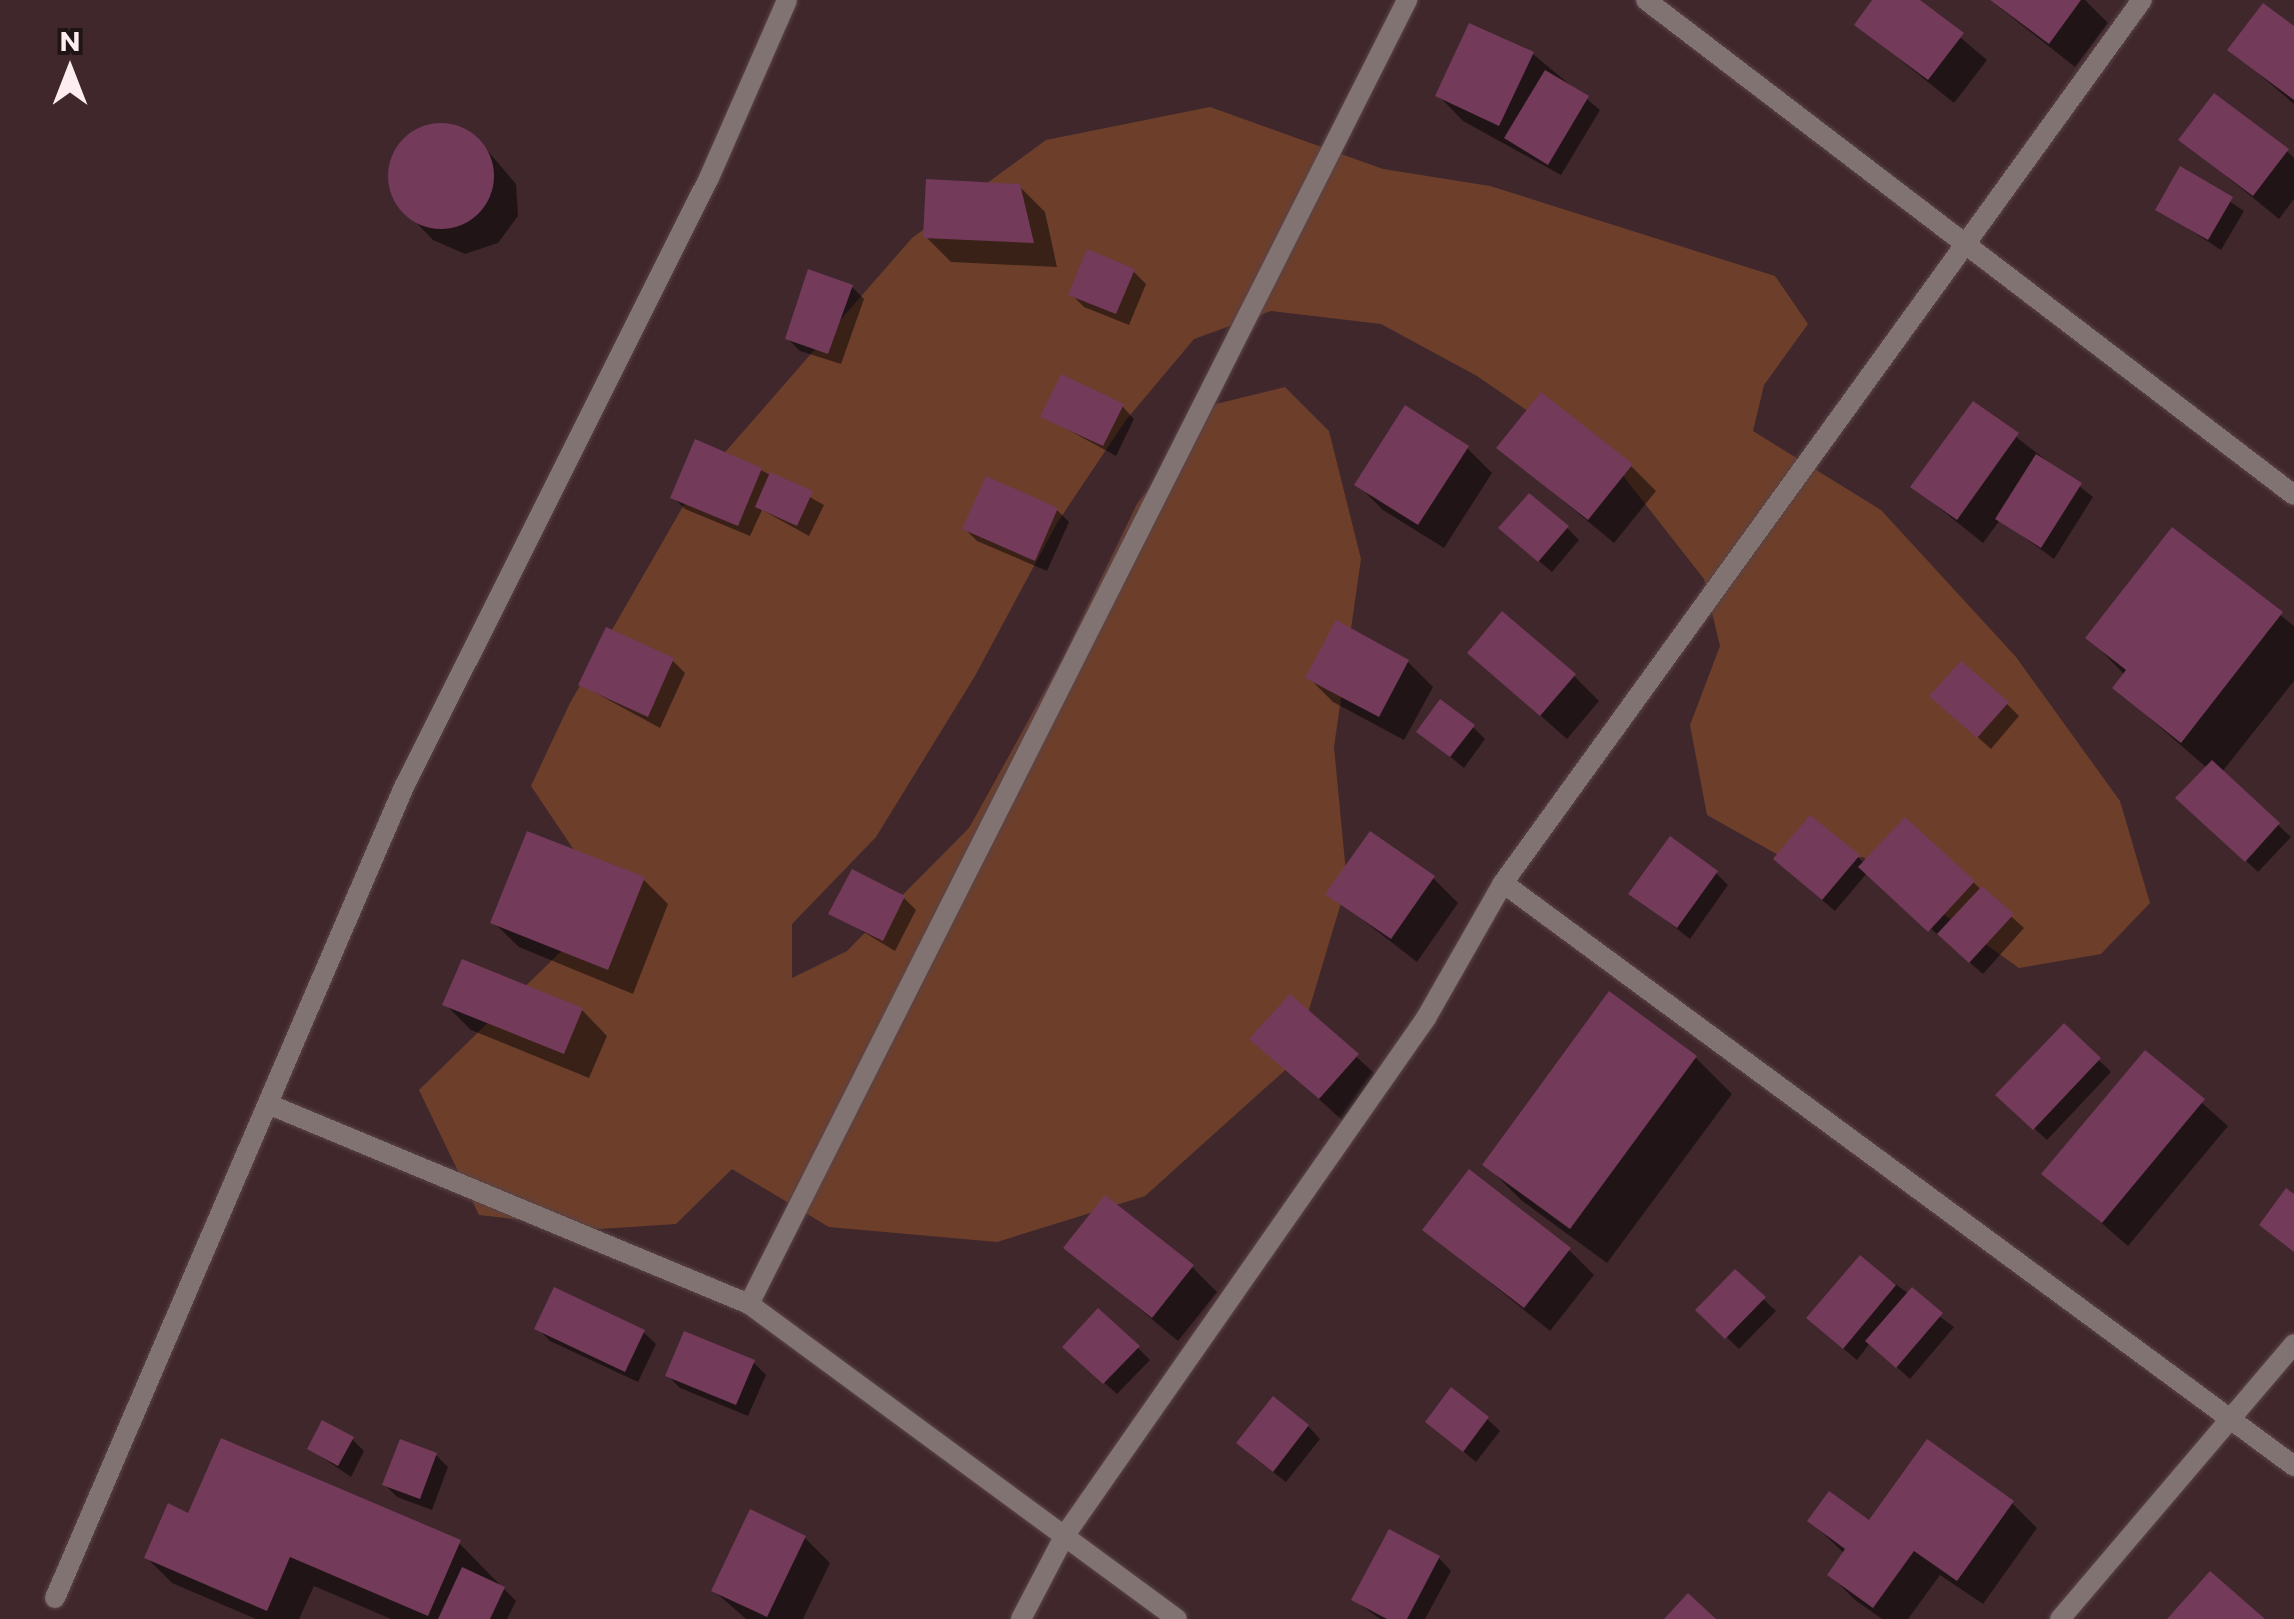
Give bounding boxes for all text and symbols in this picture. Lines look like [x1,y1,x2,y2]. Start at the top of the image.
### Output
north arrow [20,20,120,120]
text: N [60,23,81,57]

